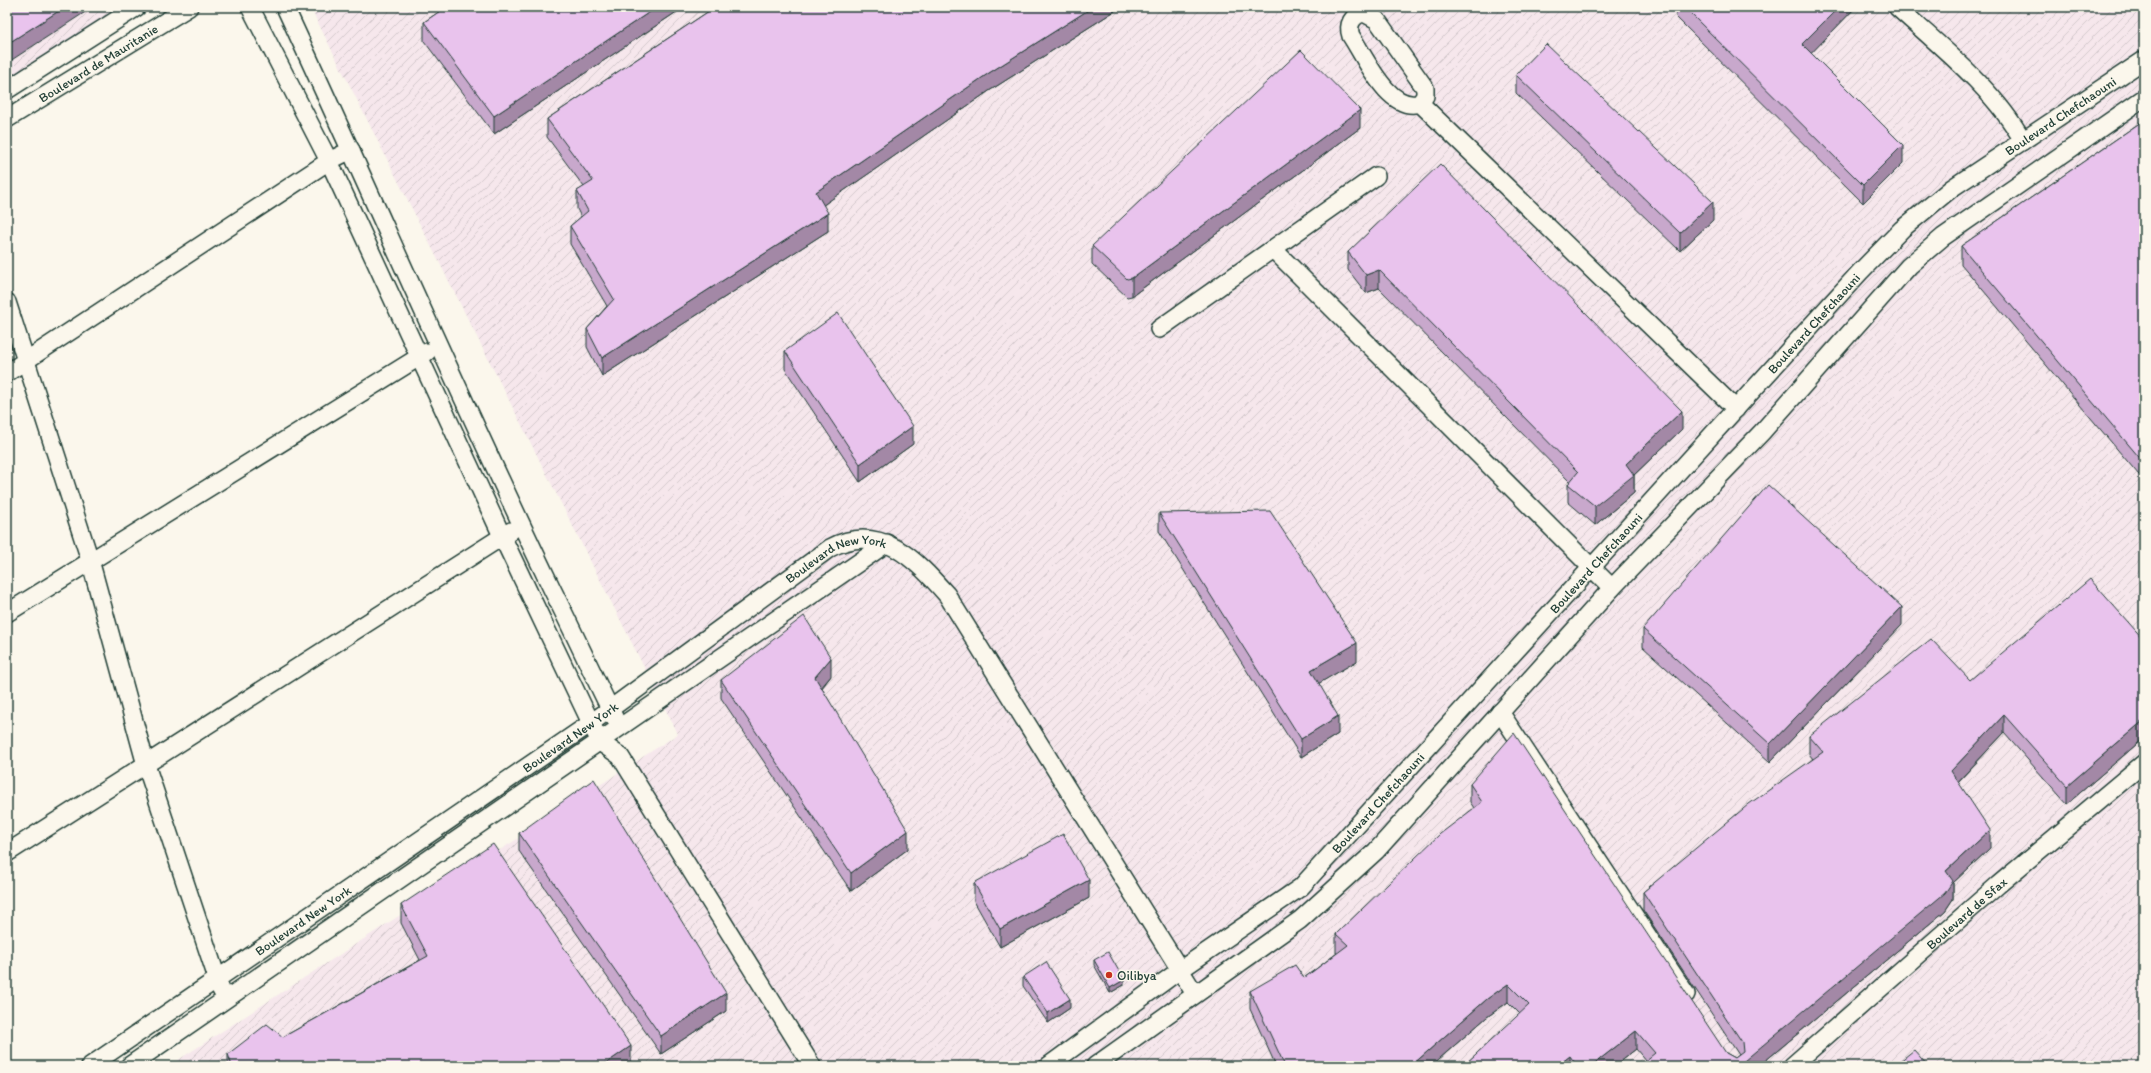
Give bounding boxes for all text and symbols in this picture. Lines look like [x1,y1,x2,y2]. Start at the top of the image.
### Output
street label: Boulevard de Mauritanie [36,21,161,106]
street label: Boulevard Chefchaouni [2002,74,2119,159]
street label: Boulevard Chefchaouni [1765,270,1863,377]
street label: Boulevard Chefchaouni [1547,510,1645,616]
street label: Boulevard New York [782,532,890,586]
street label: Boulevard New York [520,699,621,776]
street label: Boulevard Chefchaouni [1329,750,1427,856]
street label: Boulevard de Sfax [1923,874,2010,952]
street label: Boulevard New York [252,882,354,959]
place label: Oilibya [1117,968,1157,983]
marker: Oilibya [1104,970,1114,980]

